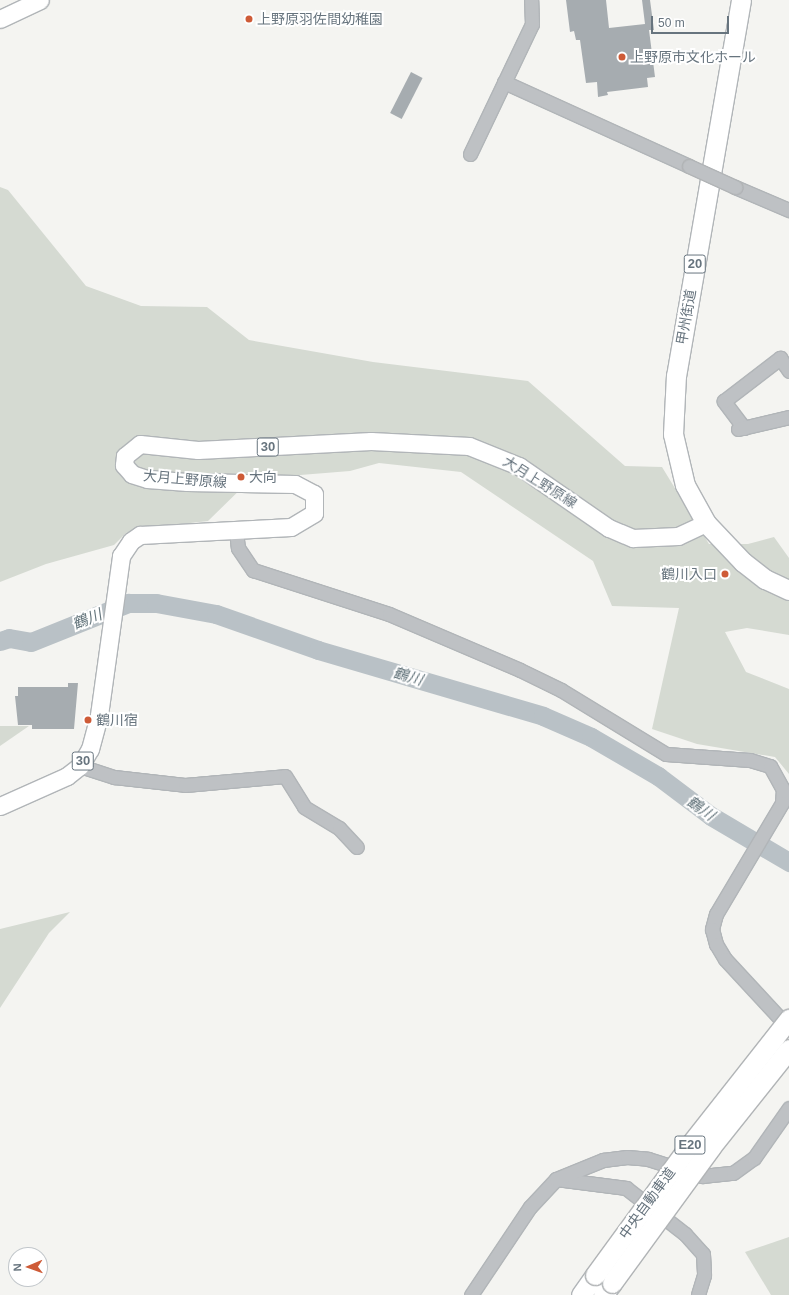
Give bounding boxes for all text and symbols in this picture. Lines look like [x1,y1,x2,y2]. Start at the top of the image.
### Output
scale bar [653,8,731,34]
place label: 上野原羽佐間幼稚園 [257,11,383,27]
marker: 上野原羽佐間幼稚園 [244,14,254,24]
text: 50 m [658,16,685,30]
place label: 上野原市文化ホール [630,49,756,65]
marker: 上野原市文化ホール [617,52,627,62]
road number: 20 [683,253,707,275]
street label: 甲州街道 [673,288,699,346]
road number: 30 [256,436,280,458]
street label: 大月上野原線 [500,453,580,511]
street label: 大月上野原線 [142,467,228,491]
place label: 大向 [249,469,277,485]
marker: 大向 [236,472,246,482]
place label: 鶴川入口 [661,566,717,582]
marker: 鶴川入口 [720,569,730,579]
water label: 鶴川 [70,605,104,633]
water label: 鶴川 [391,663,425,689]
place label: 鶴川宿 [96,712,138,728]
marker: 鶴川宿 [83,715,93,725]
road number: 30 [71,750,95,772]
water label: 鶴川 [684,792,718,824]
road number: E20 [674,1134,706,1156]
street label: 中央自動車道 [616,1164,678,1242]
north arrow [8,1247,48,1287]
text: N [11,1263,23,1272]

